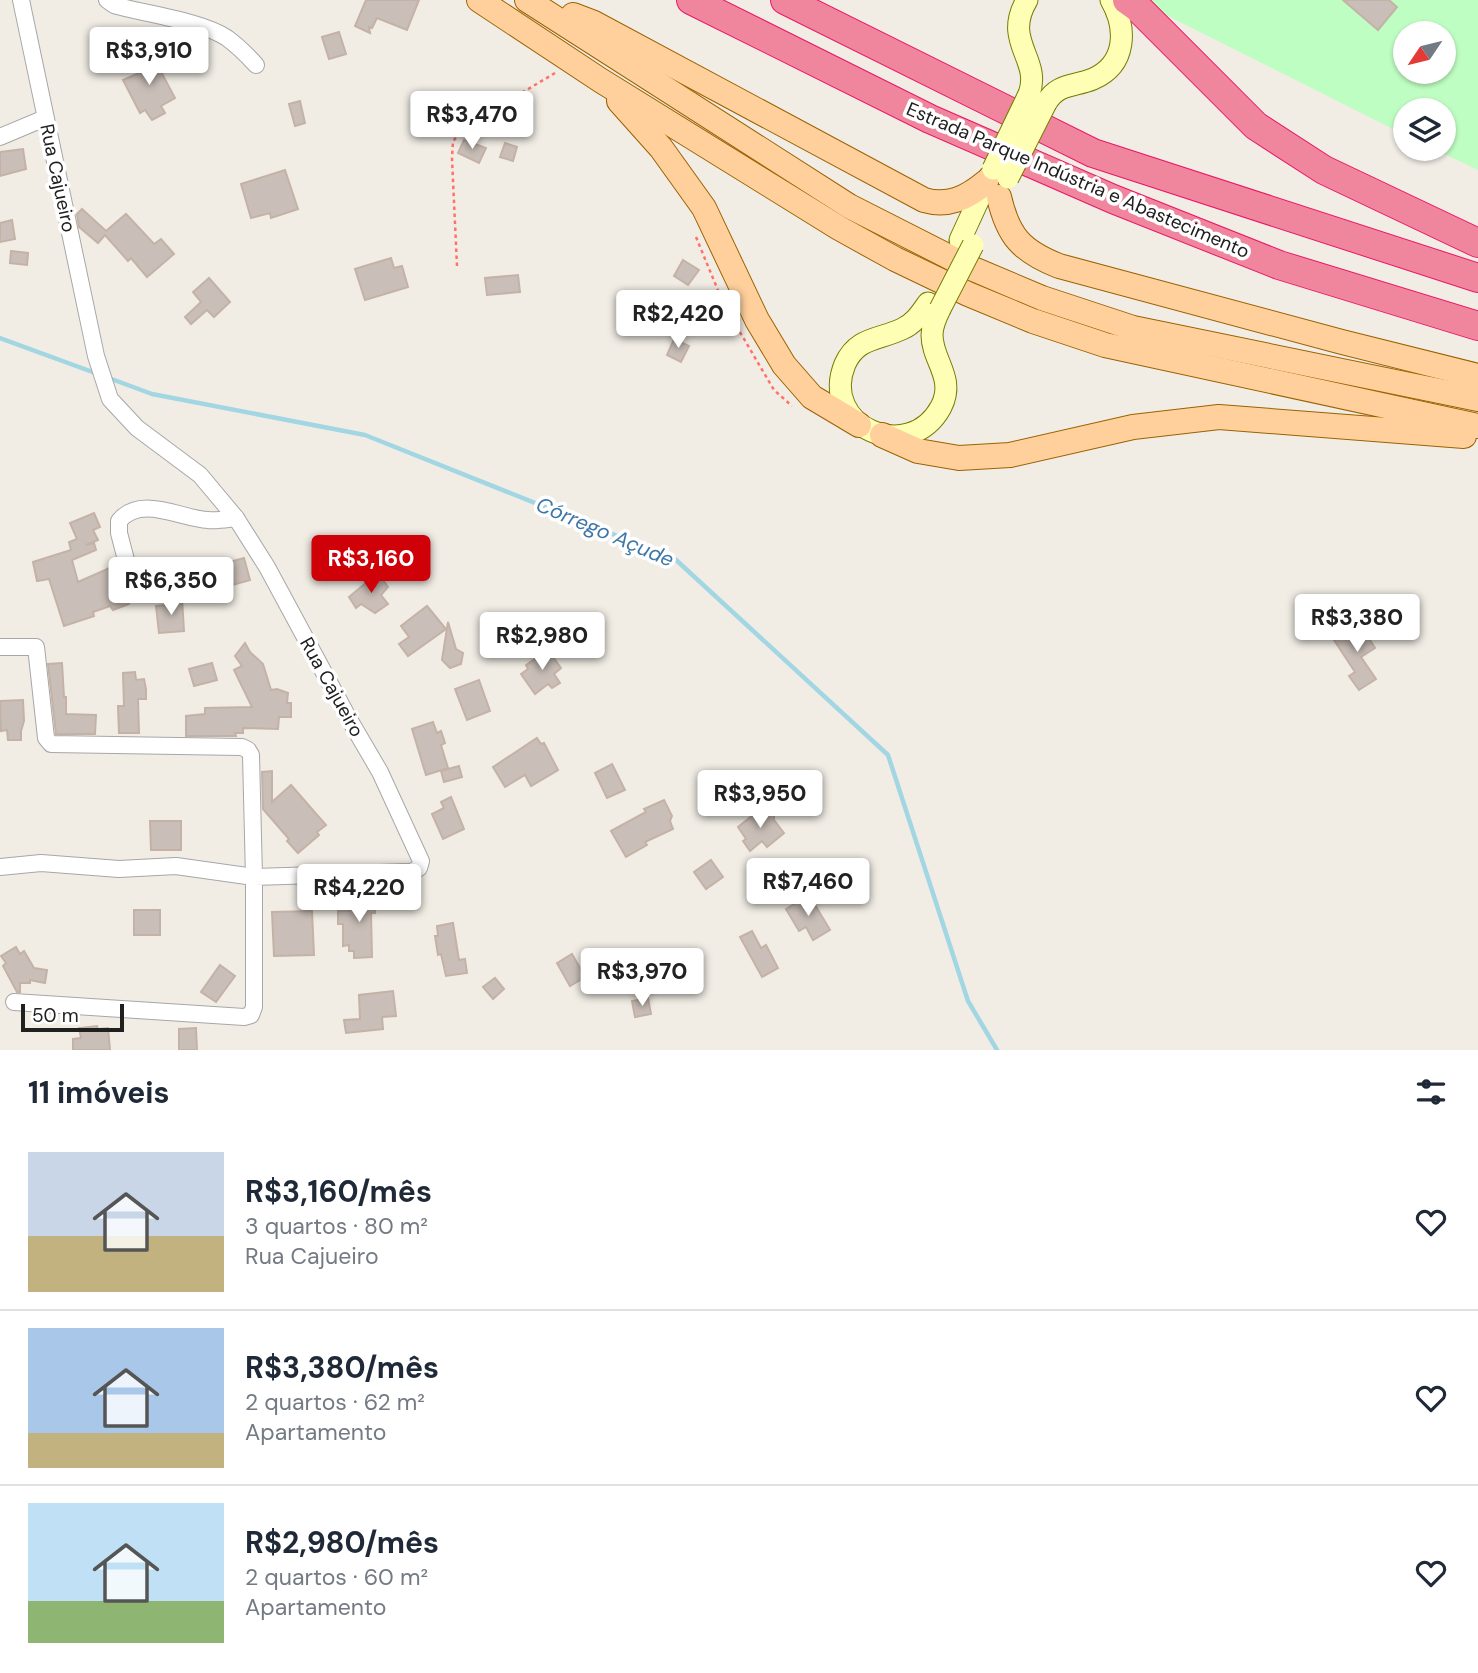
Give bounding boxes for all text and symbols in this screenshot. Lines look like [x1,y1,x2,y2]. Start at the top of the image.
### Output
north arrow [1393,21,1456,84]
map controls [1393,21,1456,161]
pin: R$3,910 [84,28,214,87]
text: R$3,910 [106,35,192,65]
pin: R$3,470 [407,92,537,151]
street label: Estrada Parque Indústria e Abastecimento [903,96,1253,264]
button: layers [1393,98,1456,161]
text: R$3,470 [426,99,518,129]
street label: Rua Cajueiro [34,121,82,235]
pin: R$2,420 [613,290,743,350]
text: R$2,420 [632,298,724,328]
water label: Córrego Açude [532,490,678,574]
pin: R$3,160 [306,536,436,595]
text: R$3,160 [327,543,415,573]
pin: R$6,350 [106,558,236,617]
text: R$6,350 [124,565,218,595]
pin: R$3,380 [1292,594,1422,654]
text: R$3,380 [1311,602,1403,632]
pin: R$2,980 [477,612,607,672]
text: R$2,980 [496,620,588,650]
street label: Rua Cajueiro [294,633,370,741]
pin: R$3,950 [695,770,825,830]
text: R$3,950 [713,778,807,808]
pin: R$7,460 [743,858,873,918]
pin: R$4,220 [294,864,424,924]
text: R$7,460 [763,866,854,896]
text: R$4,220 [313,872,405,902]
pin: R$3,970 [577,948,707,1008]
text: R$3,970 [597,956,687,986]
scale bar [21,1001,124,1033]
text: 50 m [32,1003,79,1028]
text: 11 imóveis [28,1073,169,1112]
icon: filters [1412,1073,1450,1111]
text: R$3,160/mês [245,1172,432,1211]
icon: home [84,1180,168,1264]
icon: heart [1412,1203,1450,1241]
text: 3 quartos · 80 m² [245,1211,428,1241]
text: Rua Cajueiro [245,1241,379,1271]
text: R$3,380/mês [245,1348,439,1387]
icon: home [84,1356,168,1440]
icon: heart [1412,1379,1450,1417]
text: 2 quartos · 62 m² [245,1387,425,1417]
text: Apartamento [245,1417,386,1447]
text: R$2,980/mês [245,1523,439,1562]
icon: home [84,1531,168,1615]
icon: heart [1412,1554,1450,1592]
text: 2 quartos · 60 m² [245,1562,428,1592]
text: Apartamento [245,1592,386,1622]

